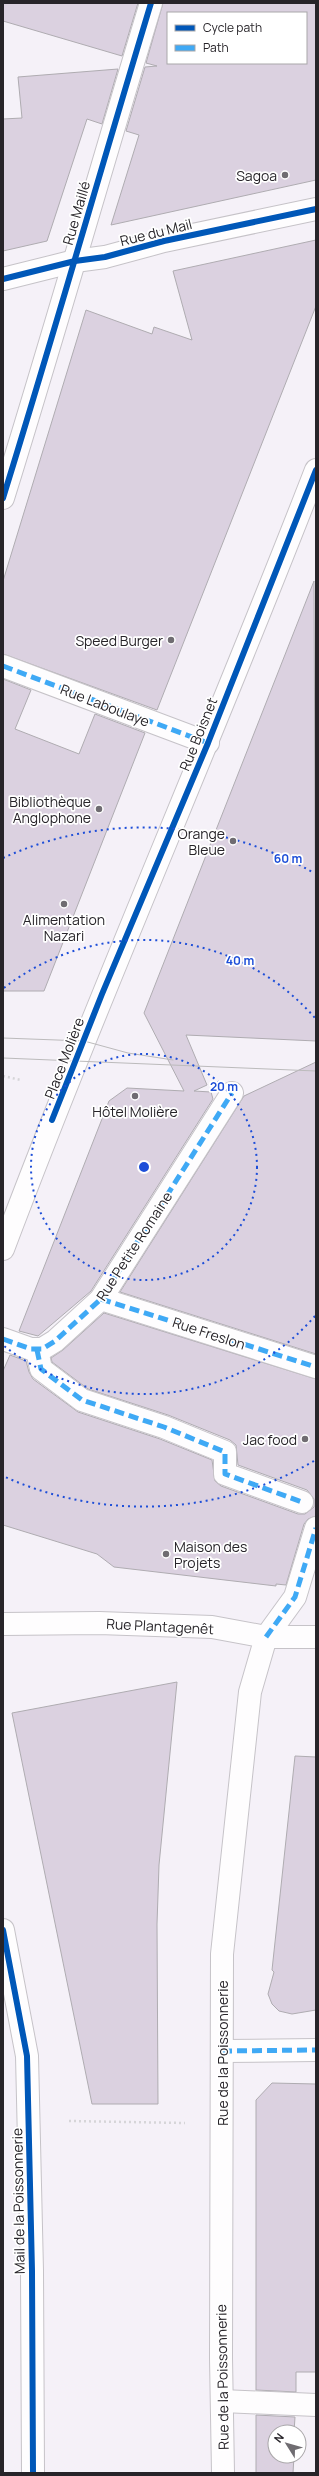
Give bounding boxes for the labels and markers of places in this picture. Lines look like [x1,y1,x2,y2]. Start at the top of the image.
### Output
place label: Sagoa [236,166,277,185]
marker: Sagoa [280,170,290,180]
place label: Speed Burger [75,631,163,650]
marker: Speed Burger [166,635,176,645]
place label: Bibliothèque Anglophone [9,792,91,827]
marker: Bibliothèque Anglophone [94,804,104,814]
place label: Orange Bleue [178,824,225,859]
marker: Orange Bleue [228,836,238,846]
marker: Alimentation Nazari [59,899,69,909]
place label: Alimentation Nazari [23,910,105,945]
marker: Hôtel Molière [130,1091,140,1101]
place label: Hôtel Molière [92,1102,178,1121]
centre of rings [137,1160,151,1174]
place label: Jac food [243,1430,297,1449]
marker: Jac food [300,1434,310,1444]
place label: Maison des Projets [174,1537,247,1572]
marker: Maison des Projets [161,1549,171,1559]

